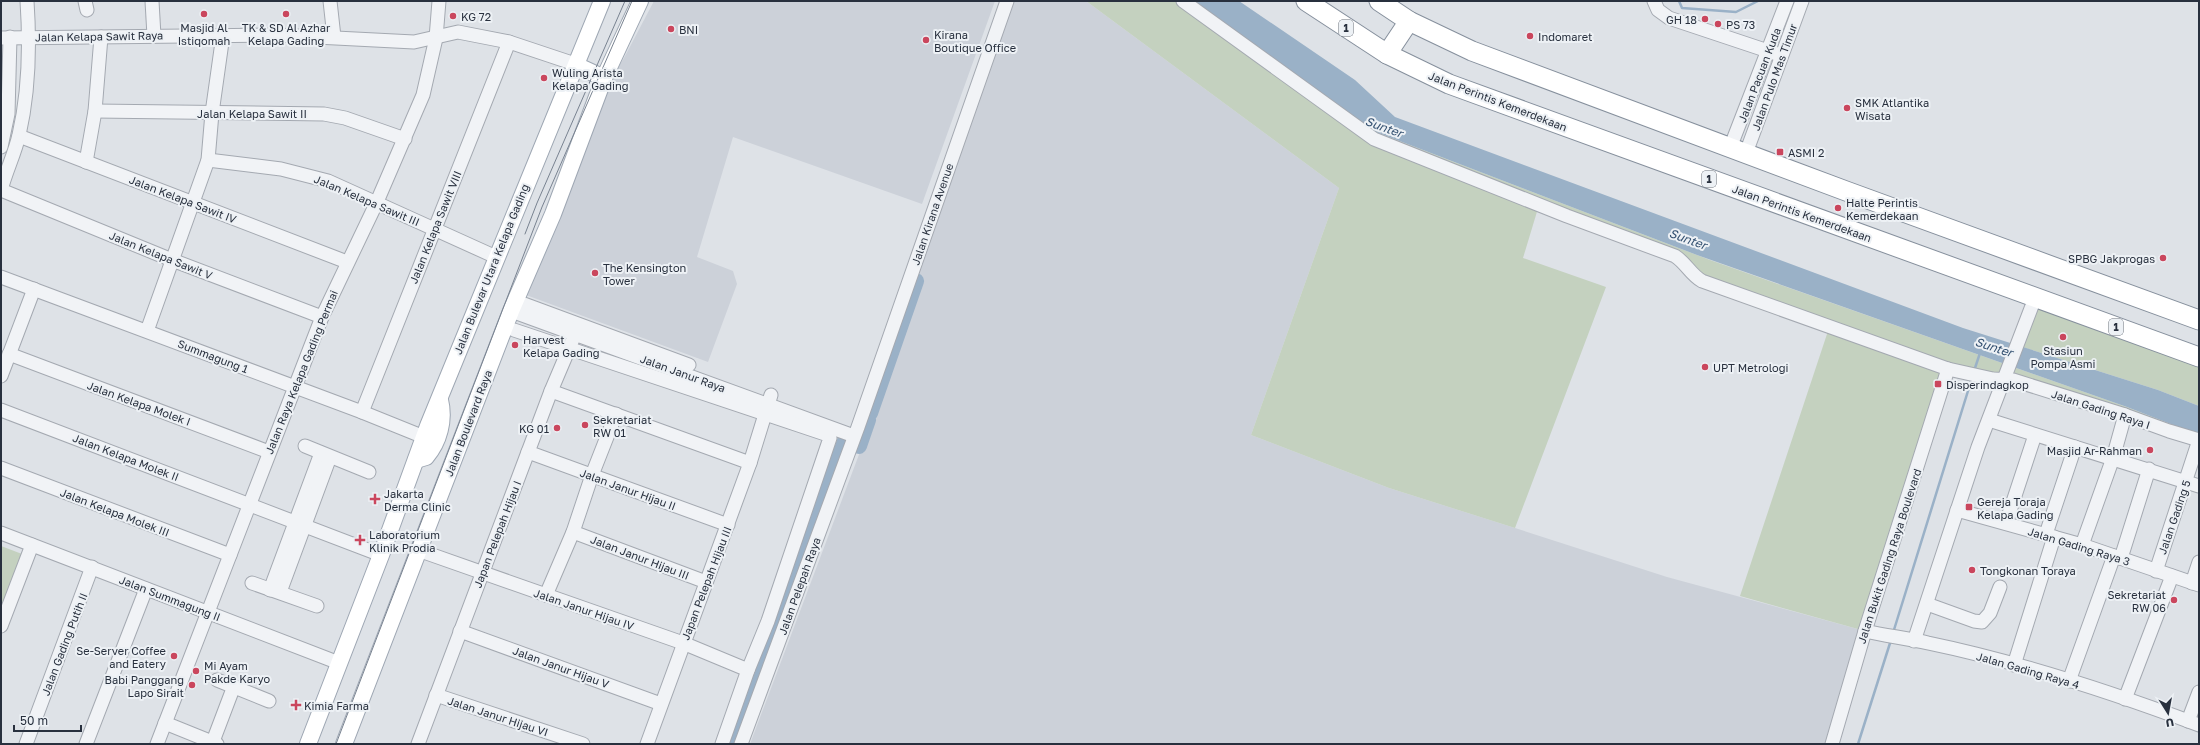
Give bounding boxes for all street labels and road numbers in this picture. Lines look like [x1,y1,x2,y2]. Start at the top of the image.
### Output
road number: 1 [1339,20,1353,36]
street label: Jalan Pulo Mas Timur [1749,21,1800,132]
street label: Jalan Pacuan Kuda [1735,26,1783,124]
street label: Jalan Kelapa Sawit Raya [35,28,163,44]
street label: Jalan Perintis Kemerdekaan [1427,69,1569,133]
street label: Jalan Kelapa Sawit II [197,107,307,120]
street label: Jalan Kirana Avenue [908,161,956,267]
street label: Jalan Kelapa Sawit VIII [406,169,464,285]
road number: 1 [1702,171,1716,187]
street label: Jalan Kelapa Sawit III [312,172,422,228]
street label: Jalan Kelapa Sawit IV [128,173,239,226]
street label: Jalan Bulevar Utara Kelapa Gading [451,182,531,356]
street label: Jalan Perintis Kemerdekaan [1731,182,1873,244]
street label: Jalan Kelapa Sawit V [107,228,215,282]
street label: Jalan Raya Kelapa Gading Permai [262,288,340,456]
road number: 1 [2109,319,2123,335]
street label: Summagung 1 [176,337,250,375]
street label: Jalan Janur Raya [639,352,727,394]
street label: Jalan Boulevard Raya [442,368,494,478]
street label: Jalan Kelapa Molek I [86,378,192,428]
street label: Jalan Gading Raya I [2050,387,2152,431]
street label: Jalan Kelapa Molek II [71,431,181,483]
street label: Jalan Janur Hijau II [578,466,678,512]
street label: Jalan Bukit Gading Raya Boulevard [1855,467,1923,645]
street label: Jalan Gading 5 [2155,478,2193,556]
street label: Japan Pelepah Hijau I [471,479,523,589]
street label: Jalan Kelapa Molek III [59,485,171,539]
street label: Japan Pelepah Hijau III [678,524,734,642]
street label: Jalan Gading Raya 3 [2026,524,2132,568]
street label: Jalan Janur Hijau III [589,532,691,582]
street label: Jalan Pelepah Raya [775,536,823,636]
street label: Jalan Summagung II [117,573,223,623]
street label: Jalan Janur Hijau IV [532,586,636,632]
street label: Jalan Gading Putih II [38,591,90,697]
street label: Jalan Janur Hijau V [511,644,612,691]
street label: Jalan Gading Raya 4 [1975,649,2081,691]
street label: Jalan Janur Hijau VI [446,694,550,738]

